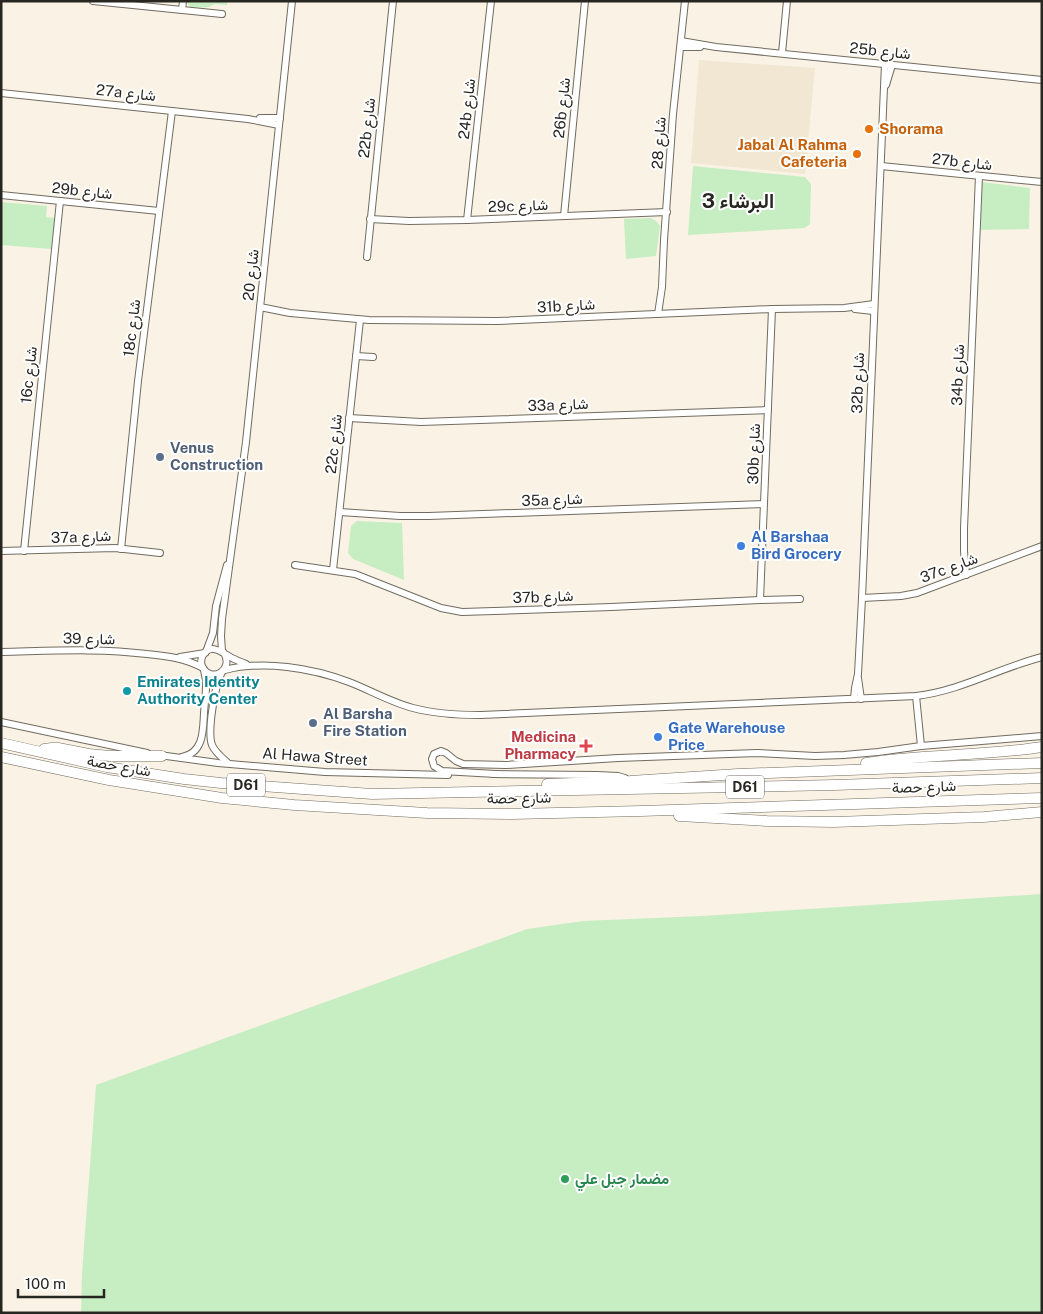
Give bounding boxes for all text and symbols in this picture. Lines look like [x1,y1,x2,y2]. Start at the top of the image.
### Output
street label: 25b شارع [848,39,912,65]
street label: 26b شارع [550,77,576,139]
street label: 24b شارع [455,78,481,141]
street label: 27a شارع [95,81,157,107]
street label: 22b شارع [355,97,381,159]
street label: شارع 28 [648,116,672,170]
place label: Shorama [879,120,943,137]
marker: Shorama [863,123,875,135]
place label: Jabal Al Rahma Cafeteria [738,136,847,170]
marker: Jabal Al Rahma Cafeteria [851,148,863,160]
street label: 27b شارع [931,150,993,176]
street label: 29b شارع [51,179,113,205]
district label: البرشاء 3 [702,189,774,214]
street label: 29c شارع [488,196,549,218]
street label: شارع 20 [239,248,265,302]
street label: 31b شارع [536,295,596,319]
street label: 18c شارع [120,298,146,358]
street label: 34b شارع [948,344,970,406]
street label: 16c شارع [17,345,43,405]
street label: 32b شارع [848,352,870,414]
street label: 33a شارع [527,395,589,417]
street label: 22c شارع [322,413,348,475]
street label: 30b شارع [744,423,766,485]
place label: Venus Construction [170,439,263,473]
marker: Venus Construction [154,451,166,463]
street label: 35a شارع [521,490,583,512]
street label: 37a شارع [51,527,112,549]
place label: Al Barshaa Bird Grocery [751,528,842,562]
marker: Al Barshaa Bird Grocery [735,540,747,552]
street label: 37c شارع [918,549,981,589]
street label: 37b شارع [512,587,574,609]
street label: شارع 39 [63,630,116,650]
place label: Emirates Identity Authority Center [137,673,260,707]
marker: Emirates Identity Authority Center [121,685,133,697]
place label: Al Barsha Fire Station [323,705,407,739]
marker: Al Barsha Fire Station [307,717,319,729]
place label: Gate Warehouse Price [668,719,785,753]
place label: Medicina Pharmacy [504,728,577,762]
marker: Gate Warehouse Price [652,731,664,743]
marker: Medicina Pharmacy [580,740,592,752]
street label: Al Hawa Street [262,744,368,769]
street label: شارع حصة [85,752,153,782]
road number: D61 [227,774,265,796]
road number: D61 [726,776,764,799]
street label: شارع حصة [891,777,957,799]
street label: شارع حصة [487,788,552,810]
place label: مضمار جبل علي [575,1170,669,1192]
marker: مضمار جبل علي [559,1173,571,1185]
scale bar [18,1266,104,1298]
text: 100 m [25,1275,66,1292]

